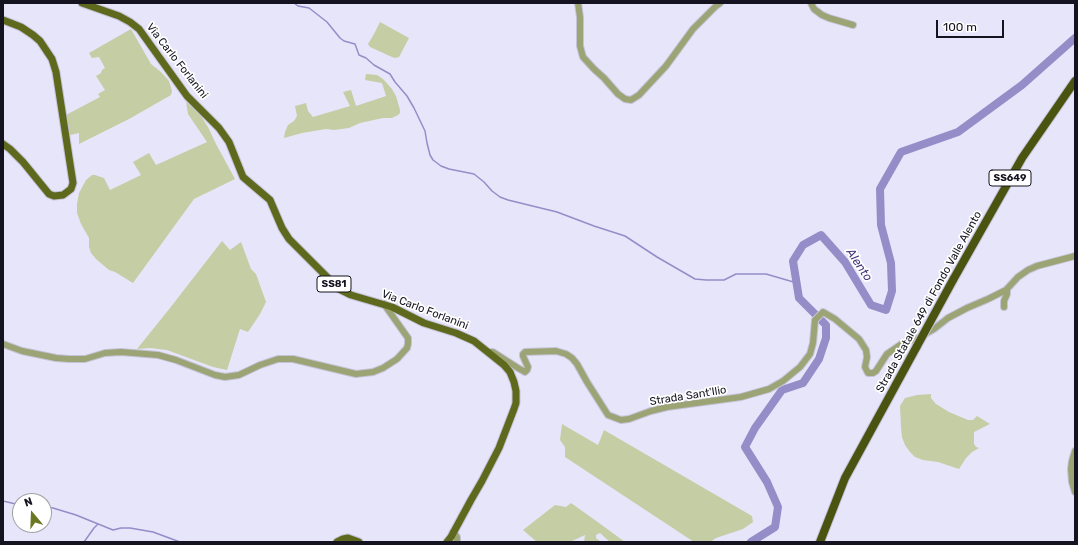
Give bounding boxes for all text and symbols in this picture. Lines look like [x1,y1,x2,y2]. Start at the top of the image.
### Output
scale bar [938,12,1006,38]
text: 100 m [943,20,977,34]
street label: Via Carlo Forlanini [143,21,211,101]
road number: SS649 [989,170,1031,186]
street label: Strada Statale 649 di Fondo Valle Alento [873,209,985,395]
water label: Alento [843,246,875,284]
road number: SS81 [317,276,351,292]
street label: Via Carlo Forlanini [380,287,470,333]
street label: Strada Sant'Ilio [649,383,727,409]
north arrow [12,493,52,533]
text: N [22,495,34,510]

